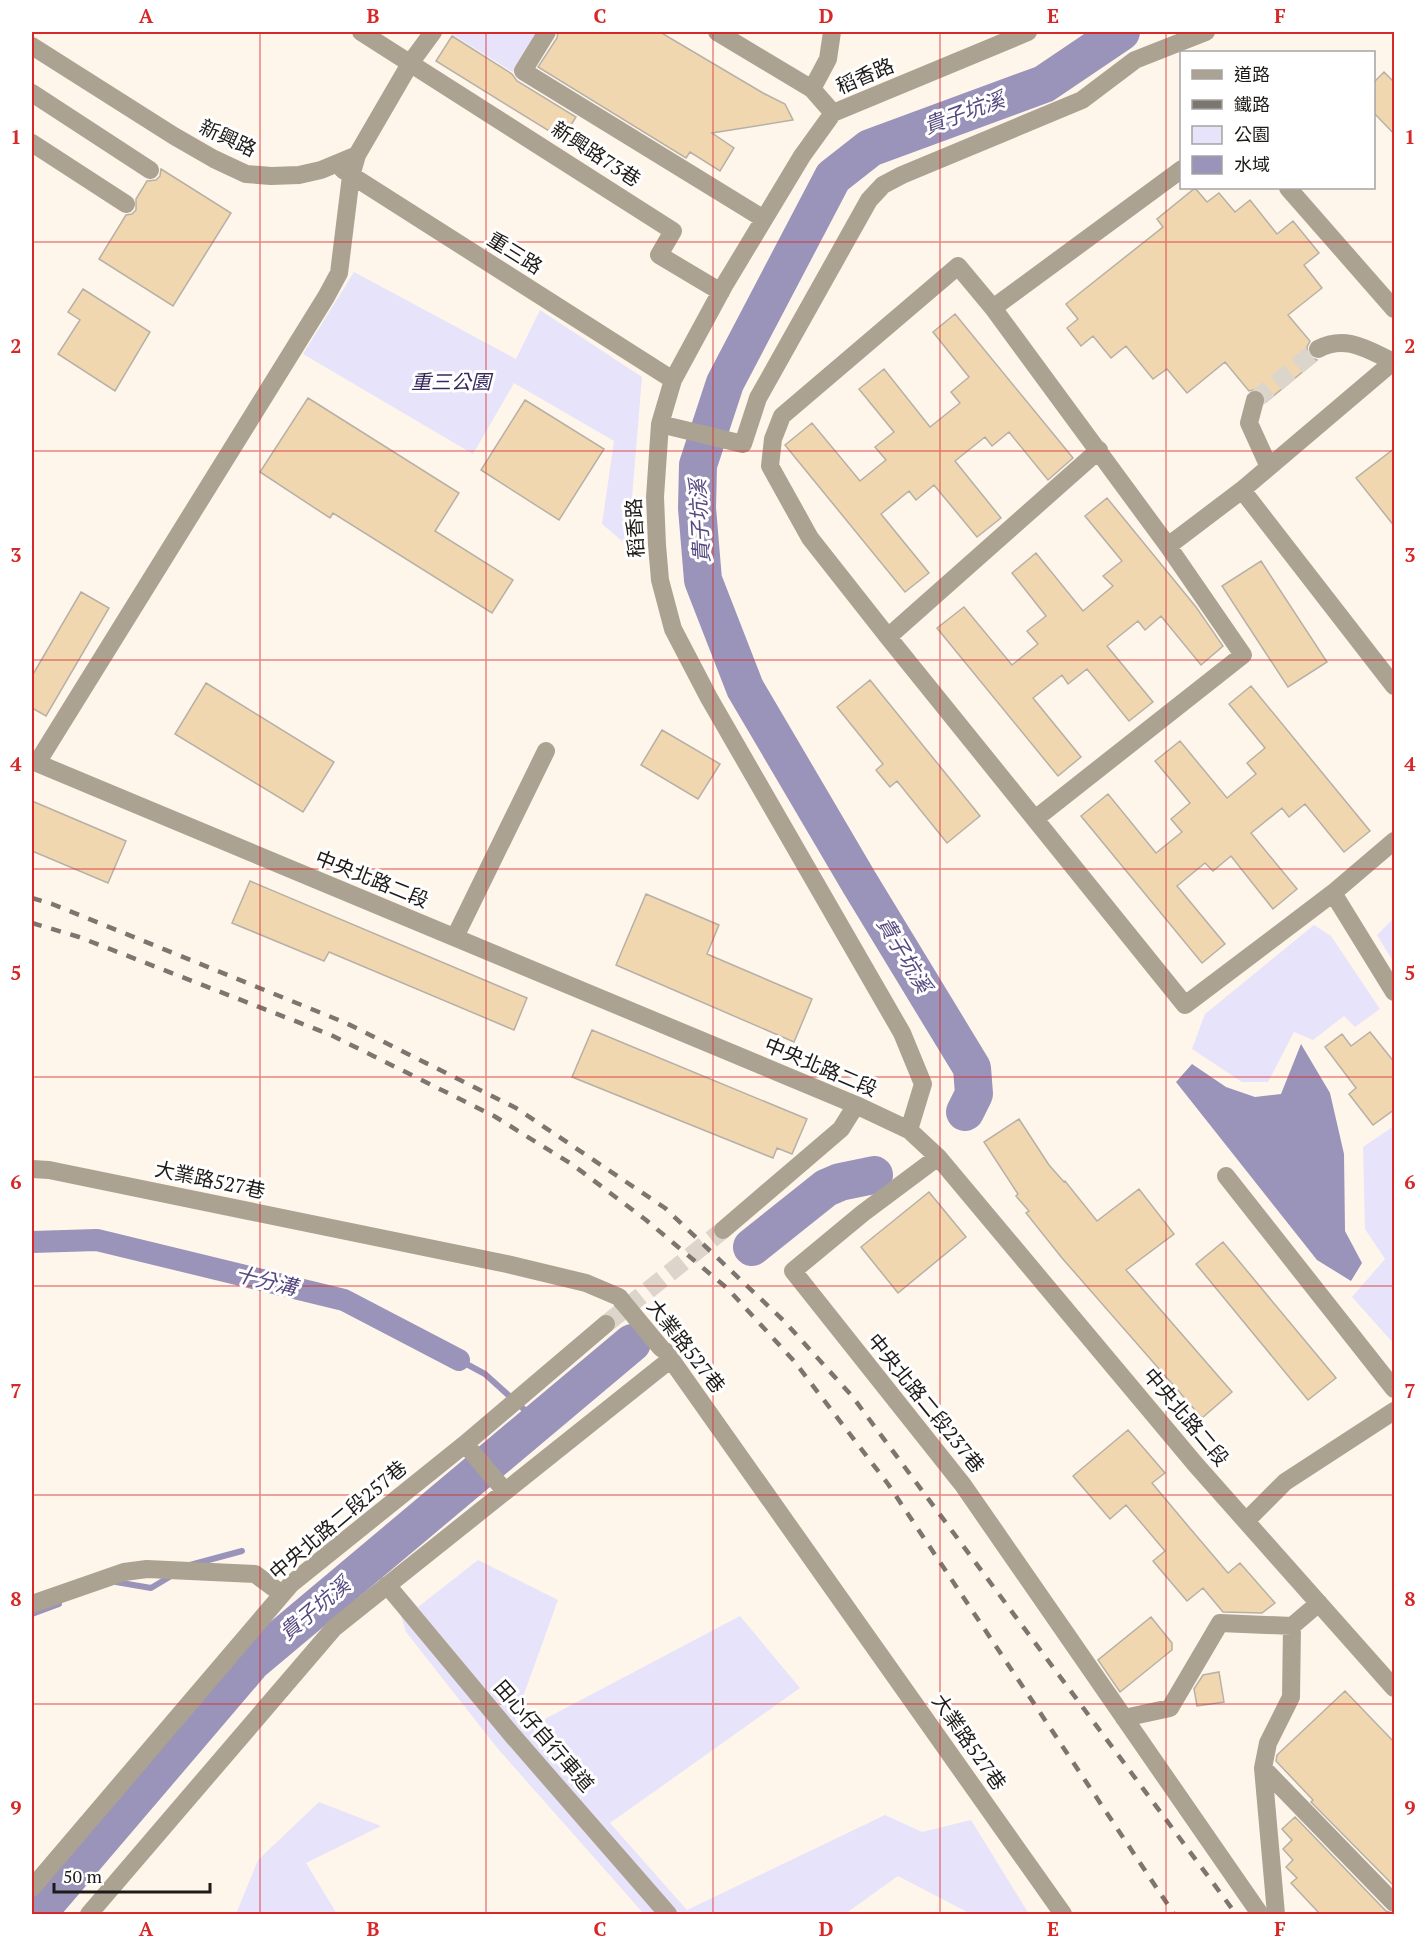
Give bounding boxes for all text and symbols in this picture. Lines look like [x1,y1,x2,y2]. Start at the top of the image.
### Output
text: A [139,2,154,29]
text: B [367,2,380,29]
text: C [593,2,607,29]
text: D [819,2,833,29]
text: E [1047,2,1059,29]
text: F [1274,2,1286,29]
street label: 稻香路 [832,51,898,100]
legend [1180,51,1375,189]
text: 道路 [1234,62,1270,86]
water label: 貴子坑溪 [919,84,1011,140]
text: 鐵路 [1234,92,1270,116]
street label: 新興路 [195,113,261,162]
street label: 新興路73巷 [546,115,646,192]
text: 公園 [1234,122,1270,146]
text: 1 [10,123,22,150]
text: 1 [1404,123,1416,150]
text: 水域 [1234,152,1270,176]
street label: 重三路 [483,225,548,280]
text: 2 [10,332,22,359]
text: 2 [1404,332,1416,359]
park label: 重三公園 [411,368,494,395]
water label: 貴子坑溪 [683,475,715,564]
street label: 稻香路 [619,497,650,559]
text: 3 [10,541,22,568]
text: 3 [1404,541,1416,568]
text: 4 [10,750,22,777]
text: 4 [1404,750,1416,777]
street label: 中央北路二段 [311,844,433,914]
water label: 貴子坑溪 [871,911,940,1000]
text: 5 [10,959,22,986]
text: 5 [1404,959,1416,986]
street label: 中央北路二段 [761,1031,882,1102]
street label: 大業路527巷 [153,1155,268,1204]
text: 6 [10,1168,22,1195]
text: 6 [1404,1168,1416,1195]
water label: 十分溝 [232,1259,303,1302]
street label: 大業路527巷 [641,1293,732,1398]
street label: 中央北路二段237巷 [862,1327,991,1478]
street label: 中央北路二段 [1137,1362,1235,1471]
text: 7 [10,1377,22,1404]
text: 7 [1404,1377,1416,1404]
street label: 中央北路二段257巷 [263,1454,412,1585]
water label: 貴子坑溪 [273,1569,358,1646]
text: 8 [10,1585,22,1612]
text: 8 [1404,1585,1416,1612]
street label: 田心仔自行車道 [488,1674,600,1797]
street label: 大業路527巷 [926,1688,1013,1795]
text: 9 [10,1794,22,1821]
text: 9 [1404,1794,1416,1821]
scale bar [54,1856,210,1894]
text: 50 m [63,1864,103,1888]
text: A [139,1915,154,1942]
text: B [367,1915,380,1942]
text: C [593,1915,607,1942]
text: D [819,1915,833,1942]
text: E [1047,1915,1059,1942]
text: F [1274,1915,1286,1942]

